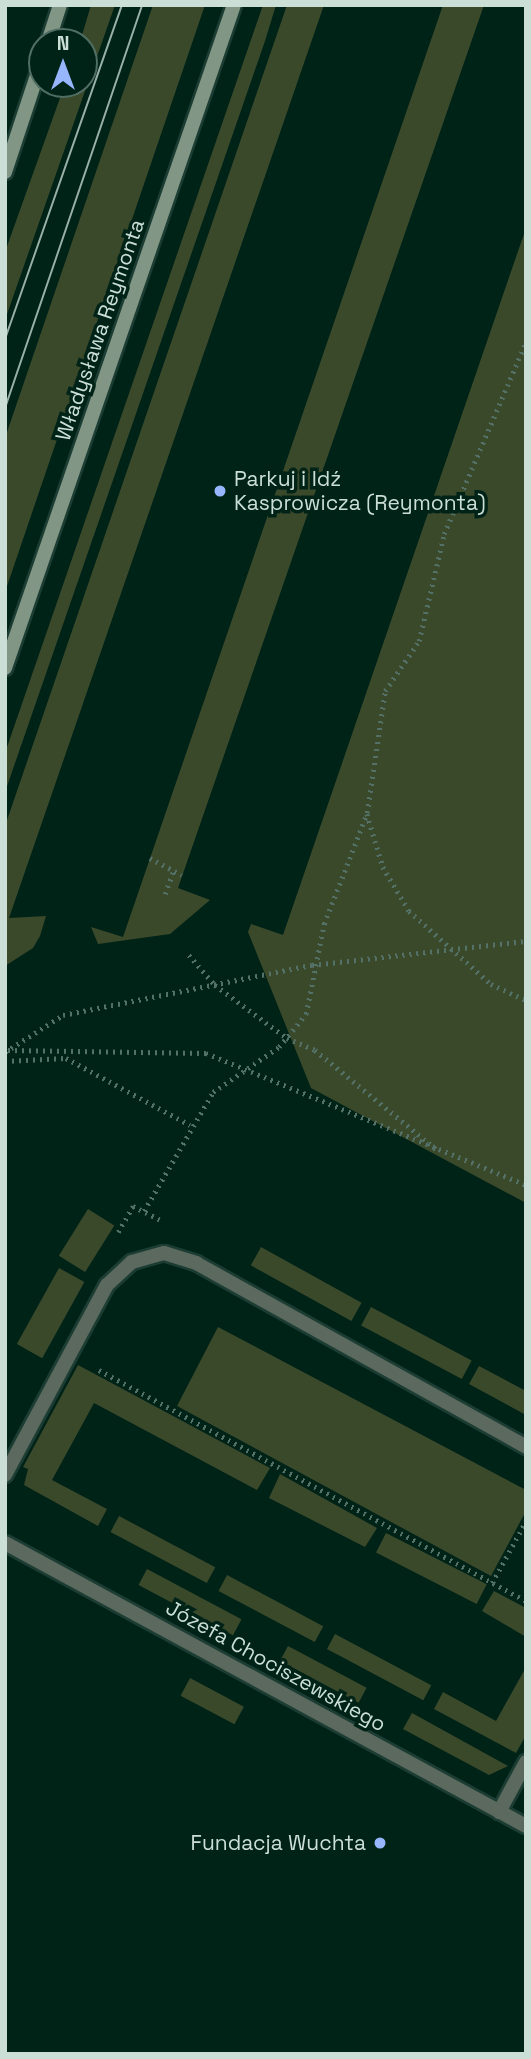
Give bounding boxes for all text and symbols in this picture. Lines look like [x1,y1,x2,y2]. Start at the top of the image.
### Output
north arrow [28,28,98,98]
text: N [57,31,69,56]
street label: Władysława Reymonta [50,216,150,444]
place label: Parkuj i Idź Kasprowicza (Reymonta) [234,466,486,516]
marker: Parkuj i Idź Kasprowicza (Reymonta) [212,483,228,499]
street label: Józefa Chociszewskiego [162,1595,390,1737]
place label: Fundacja Wuchta [190,1830,366,1856]
marker: Fundacja Wuchta [372,1835,388,1851]

